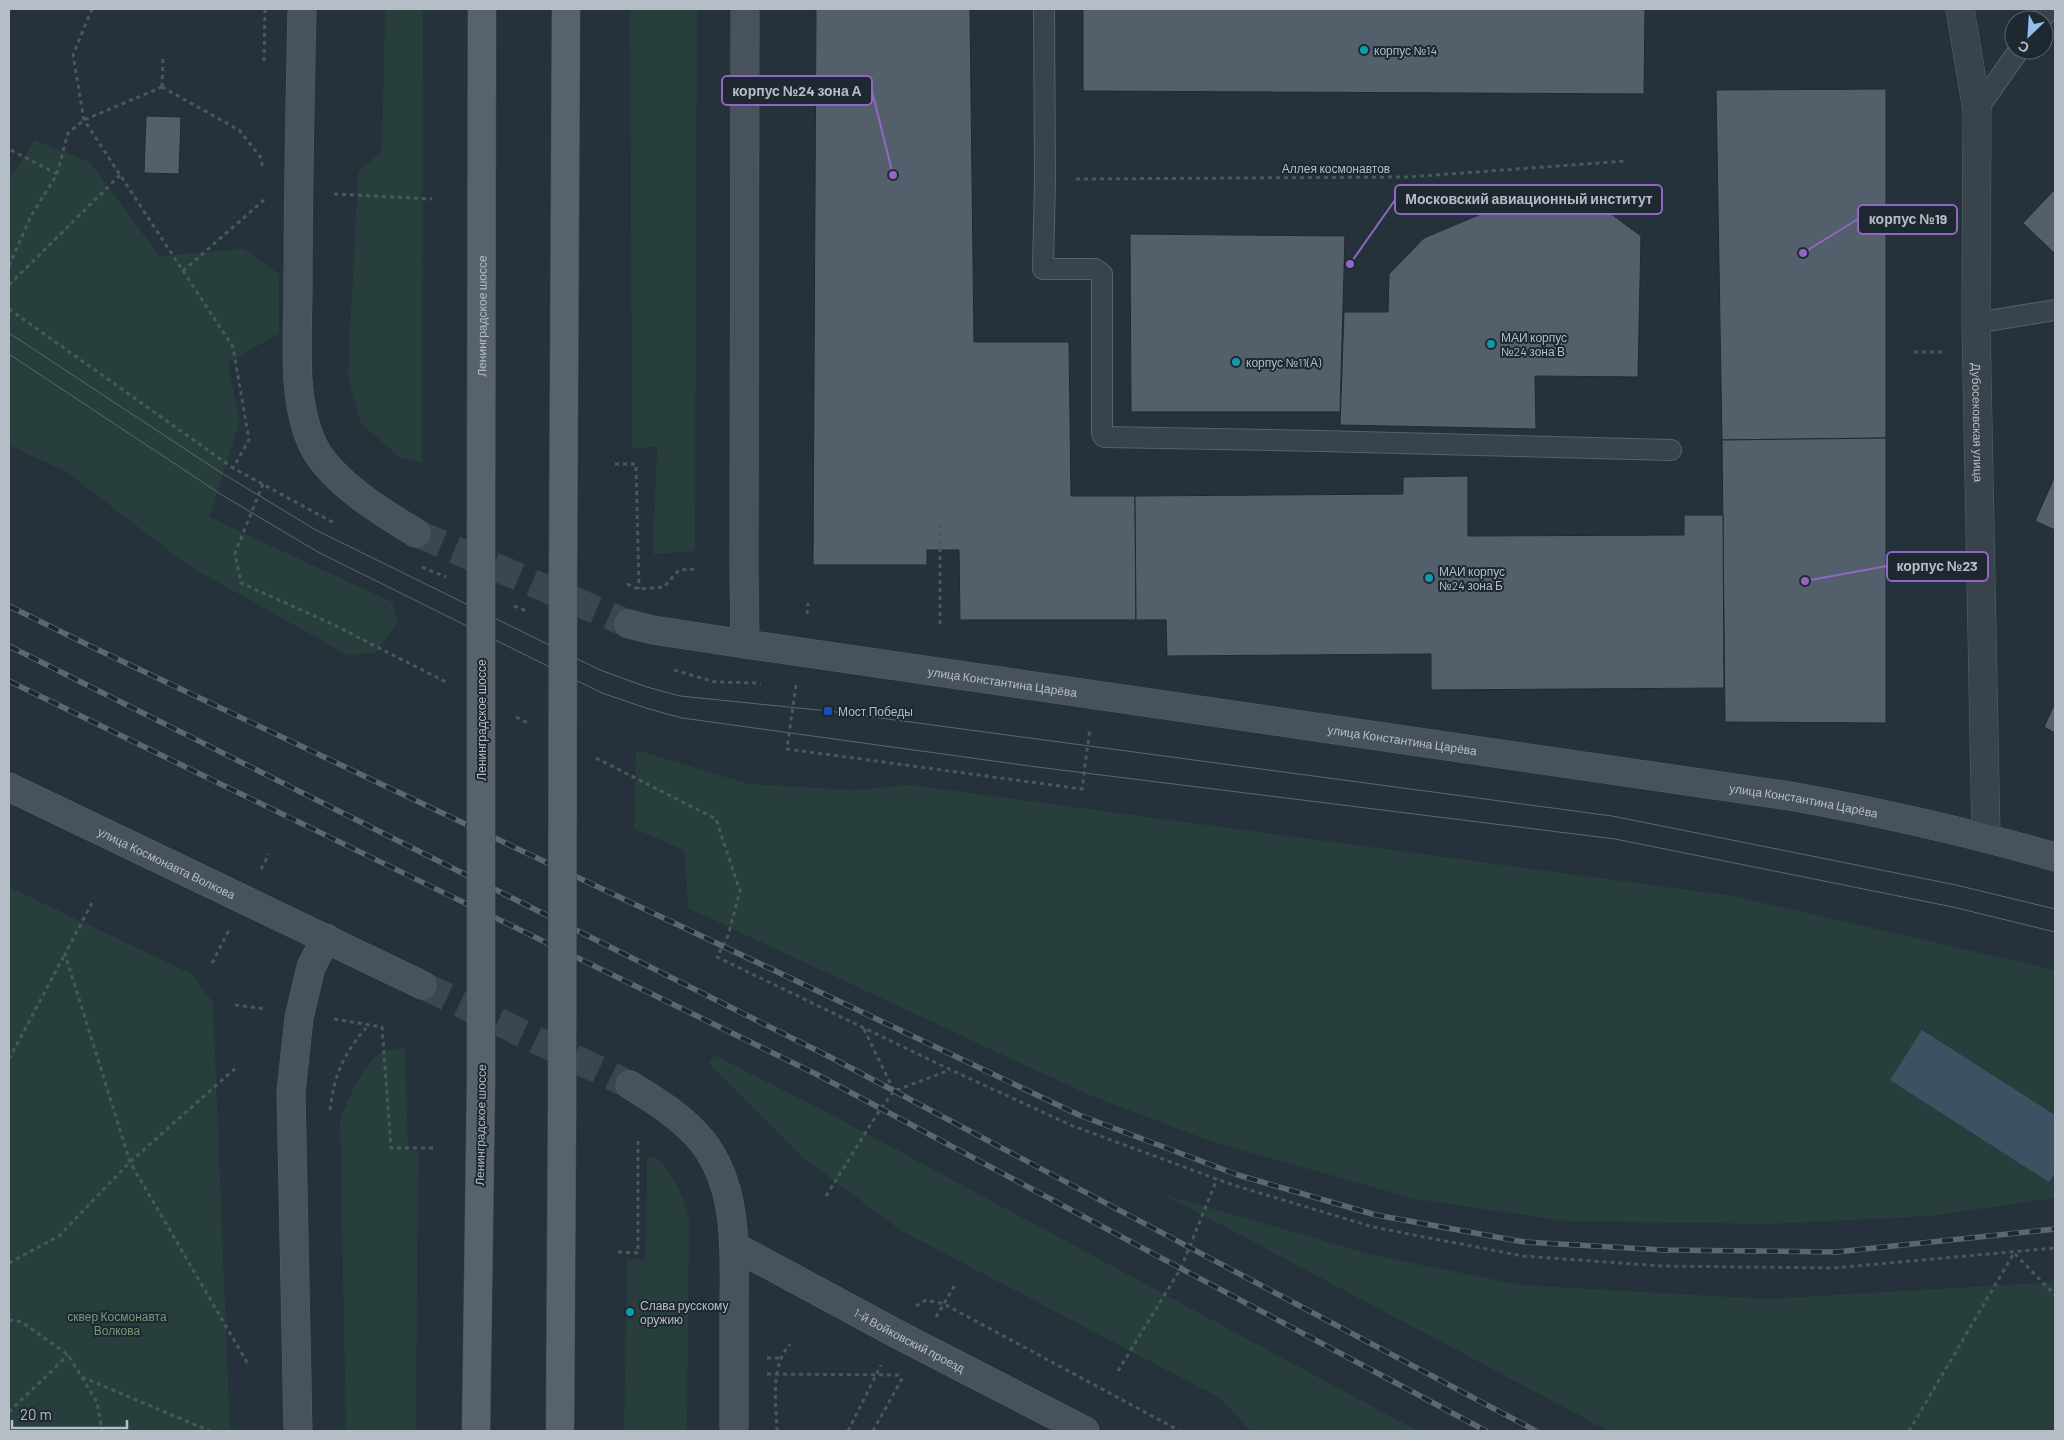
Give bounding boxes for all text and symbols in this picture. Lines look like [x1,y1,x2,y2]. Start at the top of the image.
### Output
north arrow [2004,10,2054,60]
text: С [2015,37,2031,57]
place label: корпус №14 [1374,43,1437,58]
marker: корпус №14 [1358,44,1370,56]
callout: корпус №24 зона А [722,76,872,105]
text: корпус №24 зона А [732,82,862,99]
street label: Аллея космонавтов [1282,161,1390,175]
callout: Московский авиационный институт [1395,185,1662,214]
text: Московский авиационный институт [1405,190,1653,207]
callout: корпус №19 [1858,205,1957,234]
text: корпус №19 [1869,210,1947,227]
street label: Ленинградское шоссе [474,255,489,377]
place label: МАИ корпус №24 зона В [1501,330,1567,358]
marker: МАИ корпус №24 зона В [1485,338,1497,350]
place label: корпус №11(А) [1246,355,1322,370]
marker: корпус №11(А) [1230,356,1242,368]
street label: Дубосековская улица [1969,363,1986,483]
callout: корпус №23 [1887,552,1988,581]
text: корпус №23 [1896,557,1978,574]
place label: МАИ корпус №24 зона Б [1439,564,1505,592]
marker: МАИ корпус №24 зона Б [1423,572,1435,584]
street label: Ленинградское шоссе [474,659,489,781]
street label: улица Константина Царёва [927,664,1078,699]
place label: Мост Победы [838,704,913,719]
marker: Мост Победы [822,705,834,717]
street label: улица Константина Царёва [1327,722,1478,757]
street label: улица Константина Царёва [1728,780,1880,820]
street label: улица Космонавта Волкова [96,824,238,902]
street label: Ленинградское шоссе [472,1064,489,1186]
place label: Слава русскому оружию [640,1298,729,1327]
street label: 1-й Войковский проезд [851,1305,967,1376]
marker: Слава русскому оружию [624,1306,636,1318]
park label: сквер Космонавта Волкова [67,1309,167,1337]
scale bar [12,1398,128,1430]
text: 20 m [20,1405,52,1423]

